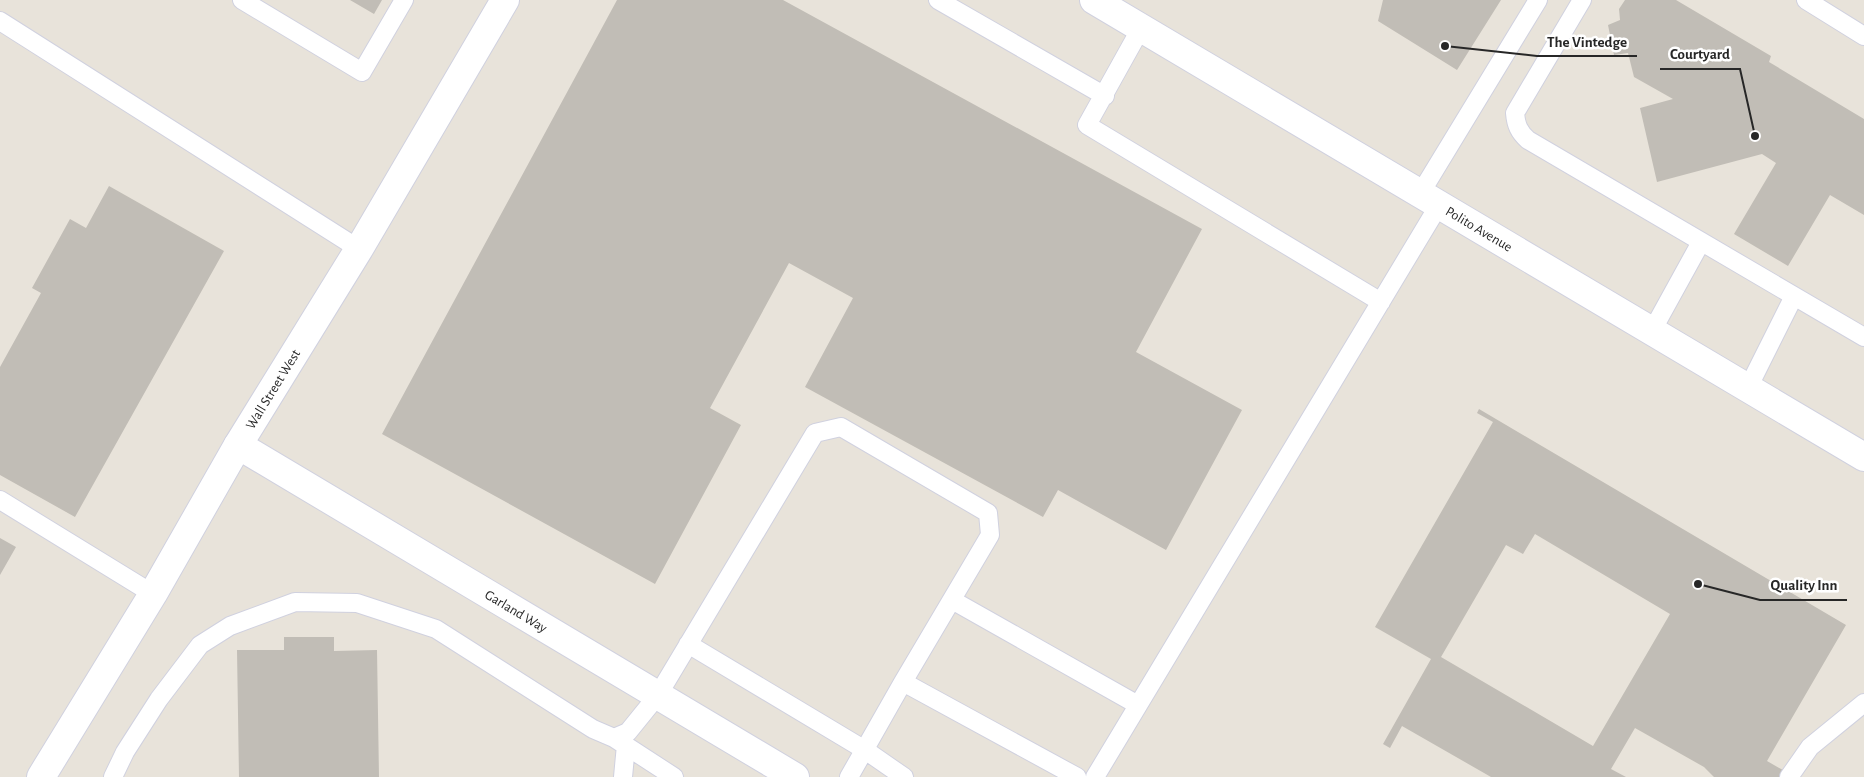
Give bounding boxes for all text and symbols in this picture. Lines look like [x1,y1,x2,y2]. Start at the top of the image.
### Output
callout: The Vintedge [1537,26,1637,56]
text: The Vintedge [1547,35,1627,50]
callout: Courtyard [1660,39,1740,69]
text: Courtyard [1670,47,1730,62]
street label: Polito Avenue [1443,204,1514,255]
street label: Wall Street West [244,347,304,432]
callout: Quality Inn [1760,570,1847,600]
text: Quality Inn [1771,578,1837,593]
street label: Garland Way [482,588,549,636]

